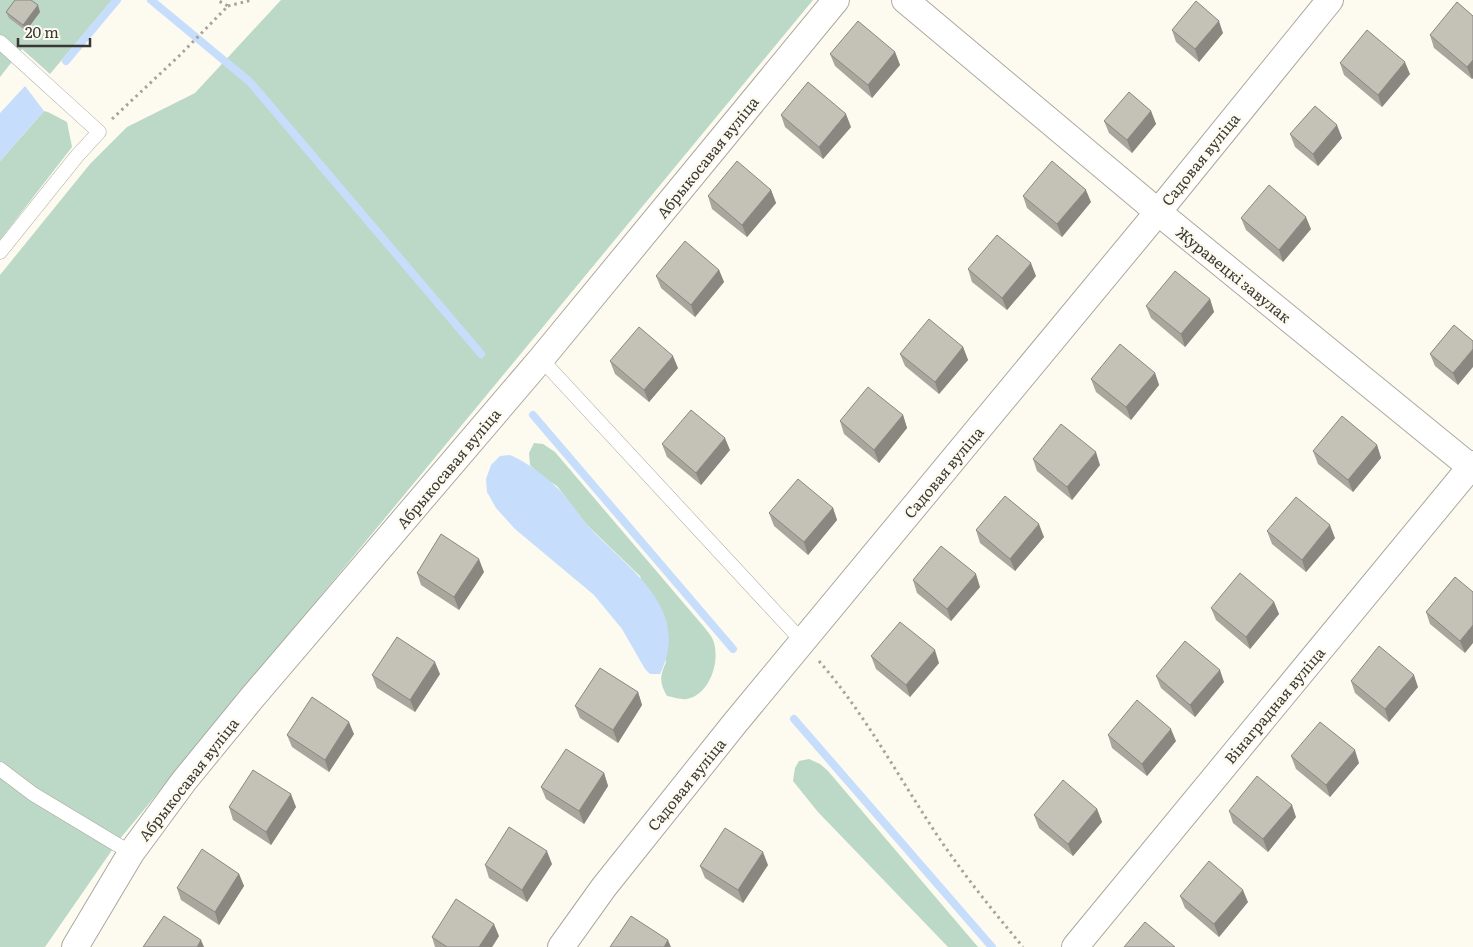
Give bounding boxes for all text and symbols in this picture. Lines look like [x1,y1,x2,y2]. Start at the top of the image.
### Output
scale bar [18,15,90,47]
text: 20 m [25,20,59,43]
street label: Абрыкосавая вуліца [650,90,764,223]
street label: Садовая вуліца [1155,107,1245,210]
street label: Журавецкі завулак [1172,220,1297,328]
street label: Абрыкосавая вуліца [391,402,506,533]
street label: Садовая вуліца [898,420,989,523]
street label: Вінаградная вуліца [1218,641,1330,769]
street label: Абрыкосавая вуліца [132,712,244,846]
street label: Садовая вуліца [641,732,731,835]

